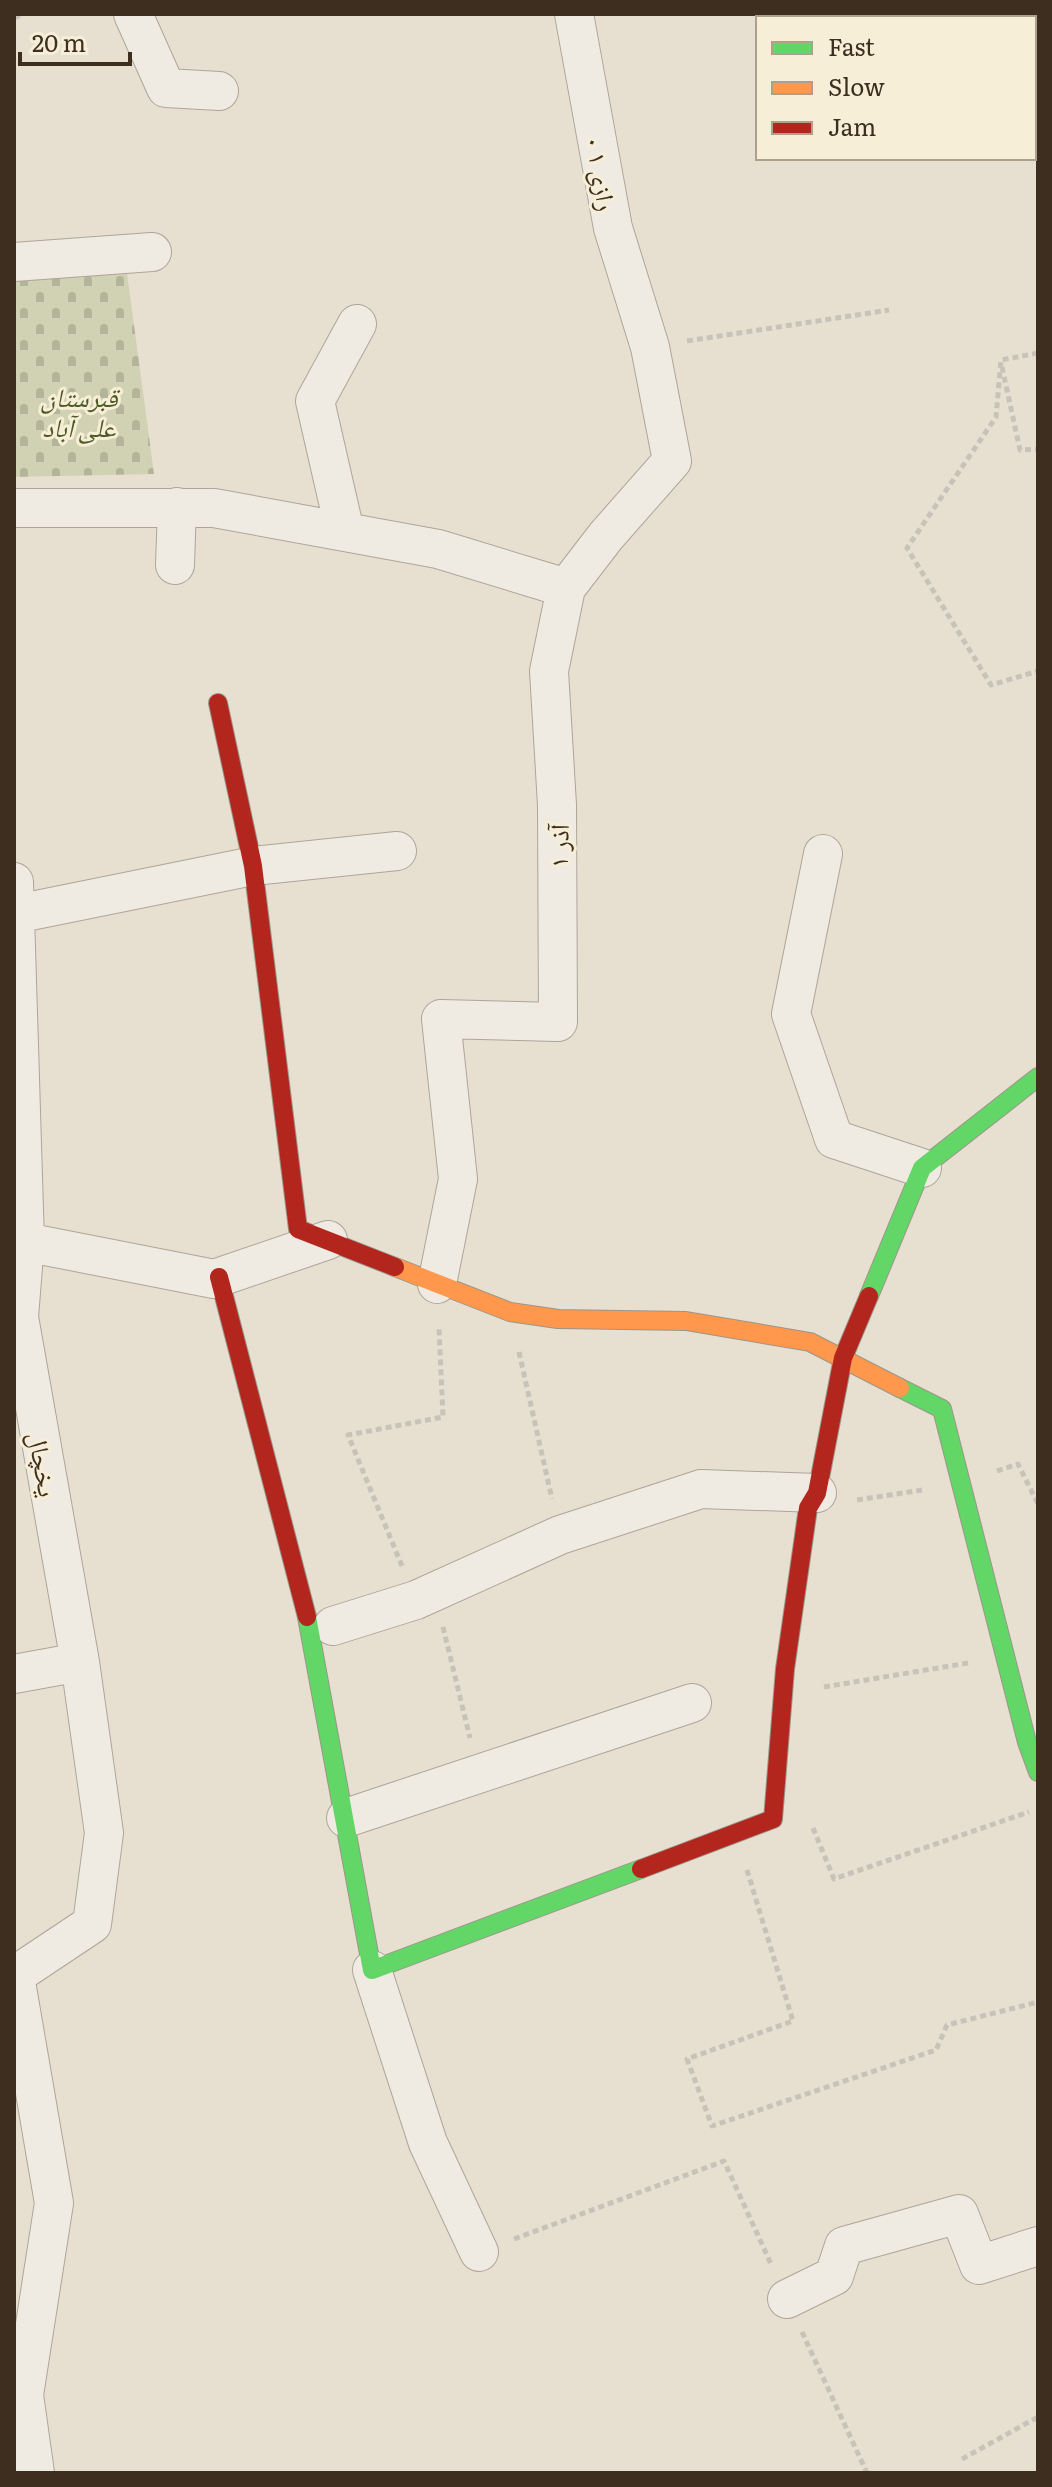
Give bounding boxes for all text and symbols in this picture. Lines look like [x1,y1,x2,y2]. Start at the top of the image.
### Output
scale bar [20,16,130,66]
legend [756,16,1036,160]
text: 20 m [32,24,86,59]
text: Fast [828,28,875,63]
text: Slow [828,68,885,103]
text: Jam [828,108,876,143]
street label: رازی ۱ ۰ [577,132,629,214]
park label: قبرستان علی آباد [40,376,121,445]
street label: آذر ۱ [537,822,577,868]
street label: یخچال [20,1428,70,1500]

